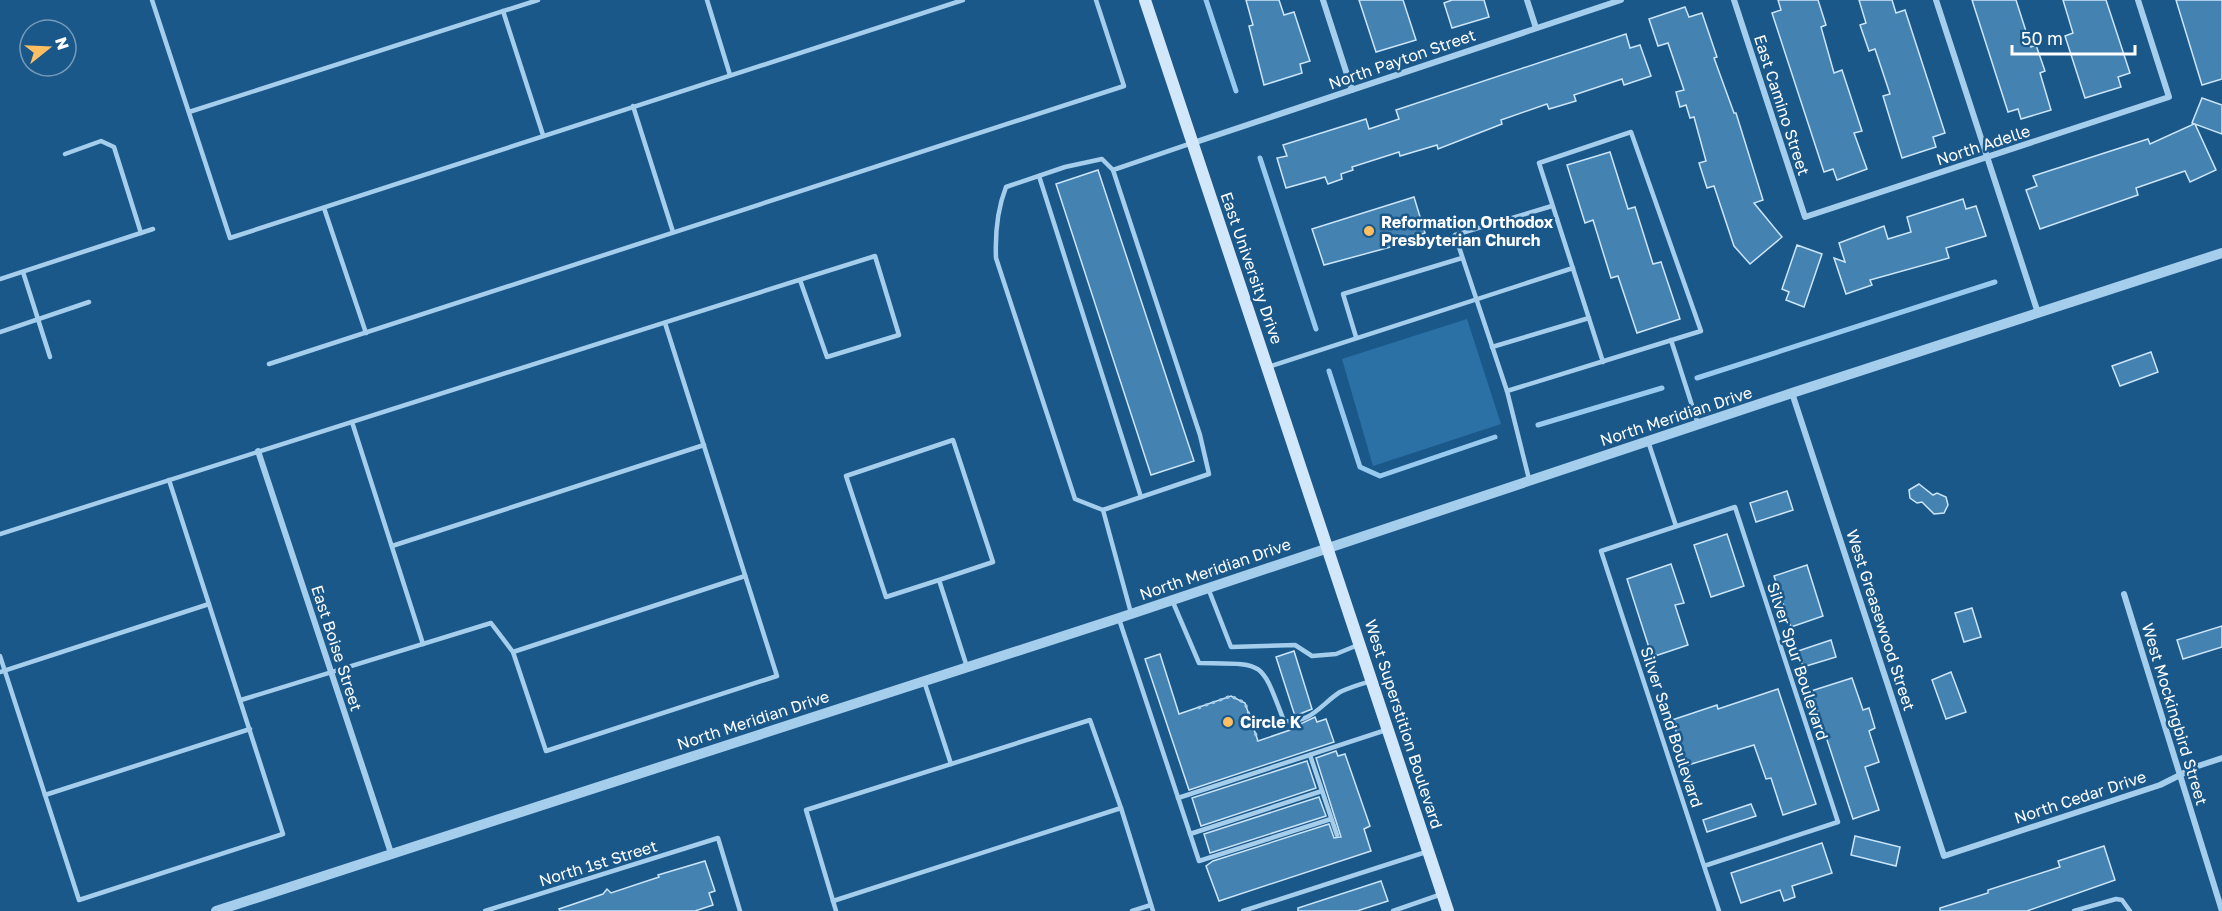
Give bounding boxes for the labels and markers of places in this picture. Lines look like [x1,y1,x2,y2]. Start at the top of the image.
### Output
place label: Reformation Orthodox Presbyterian Church [1381,212,1554,250]
marker: Reformation Orthodox Presbyterian Church [1362,224,1376,238]
place label: Circle K [1240,712,1302,732]
marker: Circle K [1221,715,1235,729]

